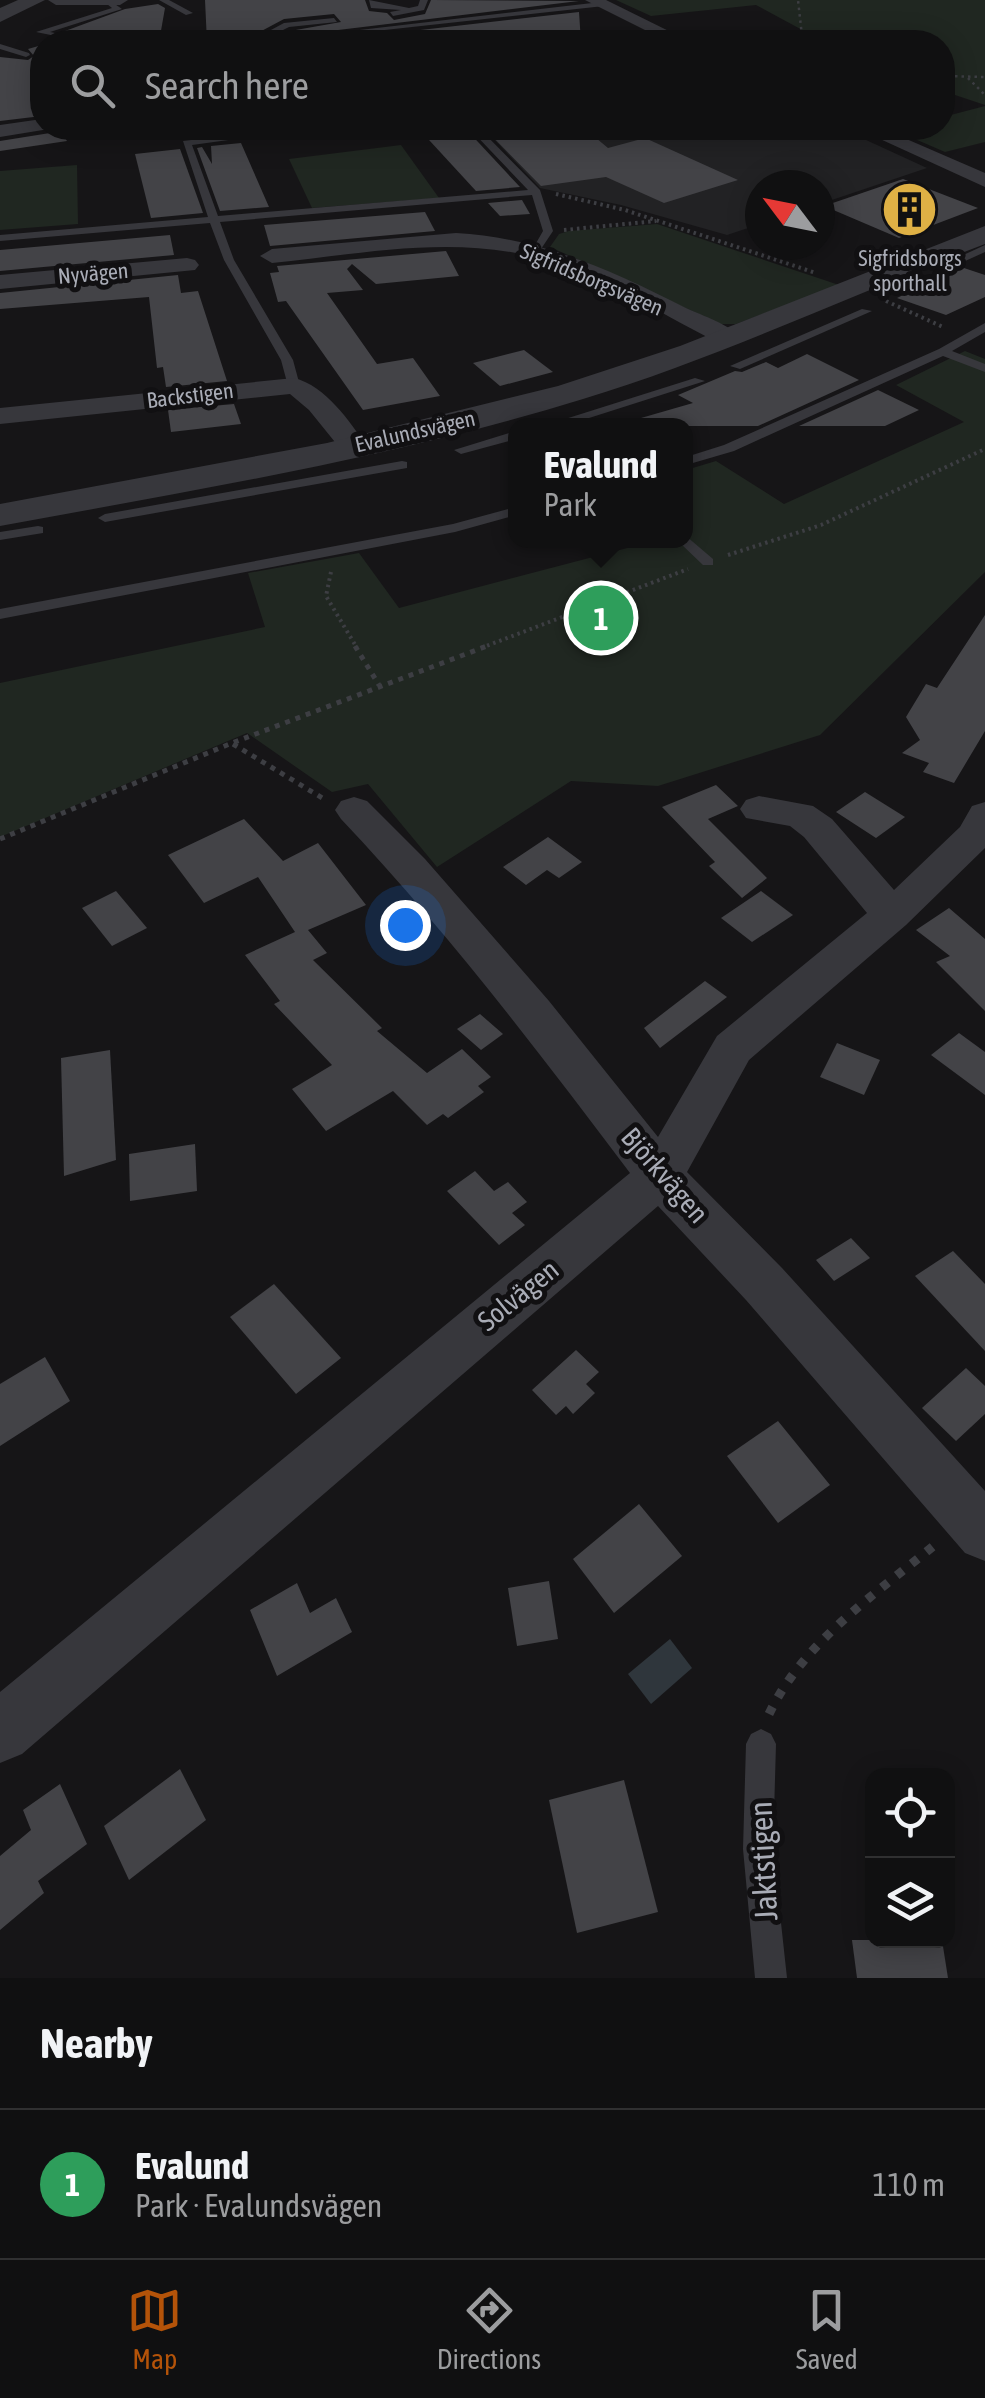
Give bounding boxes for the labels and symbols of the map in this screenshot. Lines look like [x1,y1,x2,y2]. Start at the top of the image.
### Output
north arrow [745,170,835,260]
building icon: Sigfridsborgs sporthall [880,180,940,240]
street label: Sigfridsborgsvägen [517,237,667,321]
place label: Sigfridsborgs sporthall [858,245,962,296]
street label: Nyvägen [57,257,129,289]
street label: Backstigen [145,377,235,413]
street label: Evalundsvägen [352,405,478,457]
pin: 1 [568,580,634,656]
your location [380,900,431,951]
street label: Björkvägen [615,1121,715,1229]
street label: Solvägen [471,1253,565,1337]
street label: Jaktstigen [741,1800,785,1922]

